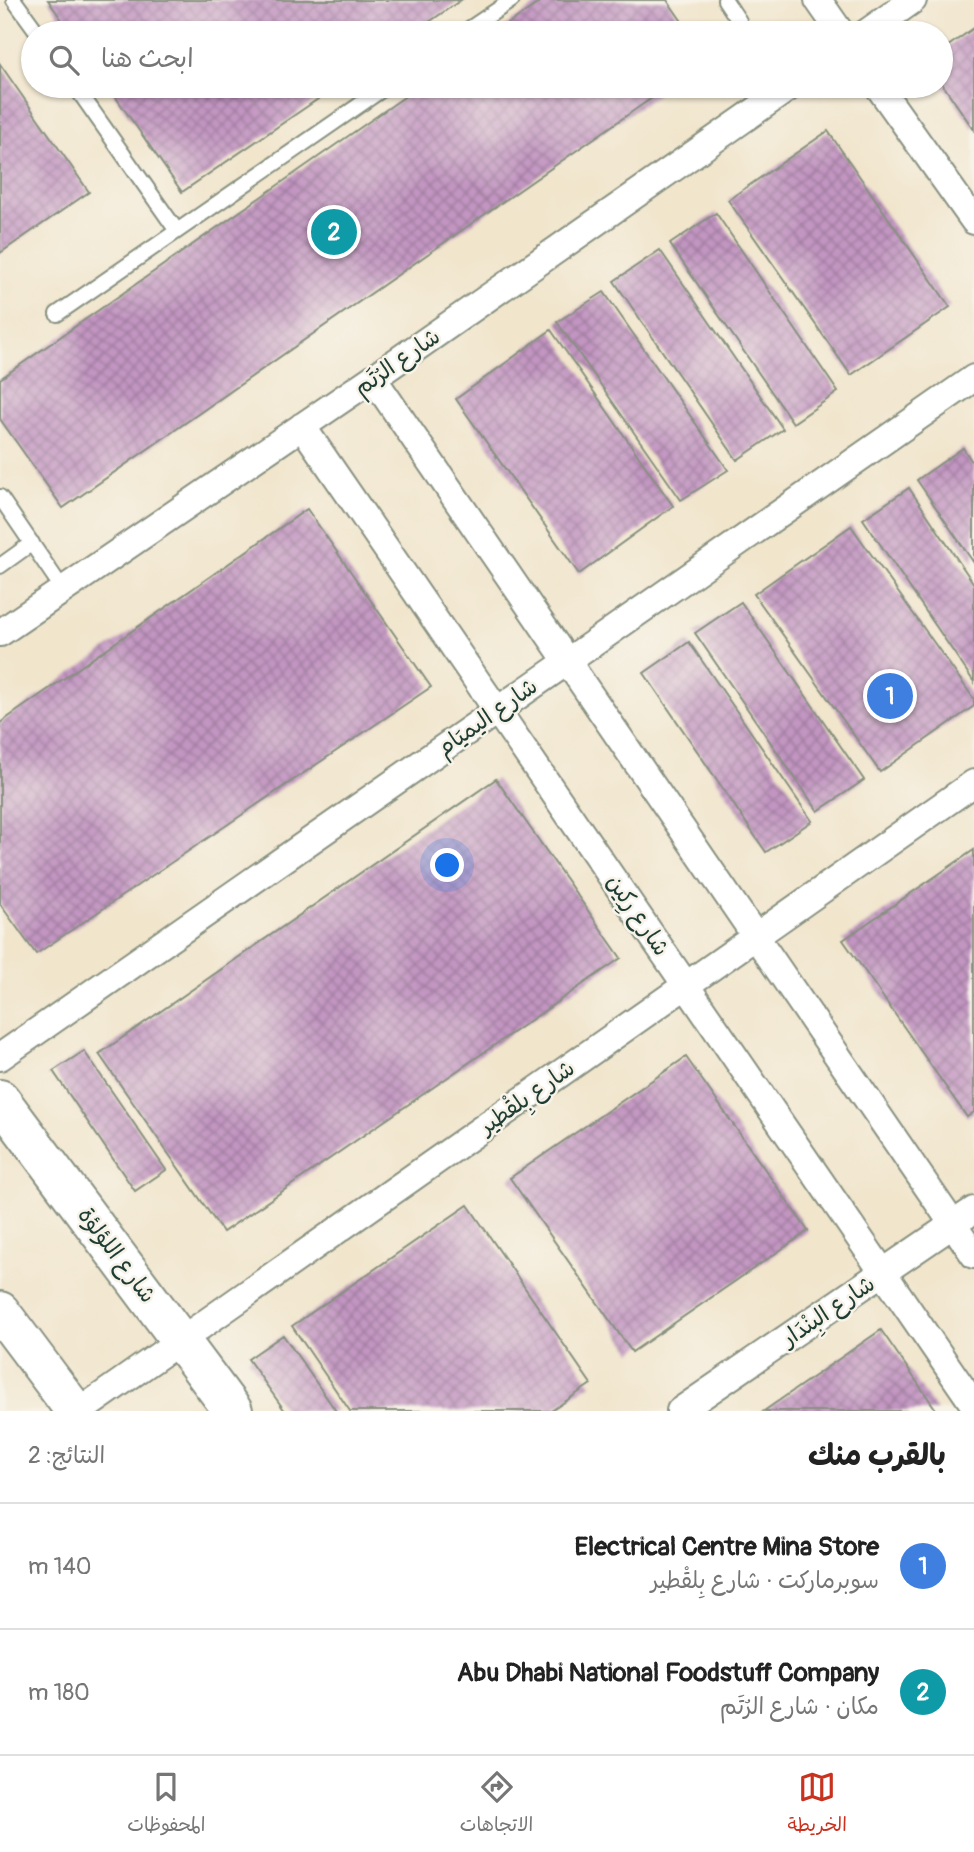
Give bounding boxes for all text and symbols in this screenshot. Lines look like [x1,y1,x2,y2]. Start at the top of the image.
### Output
search box [21,21,953,98]
icon: search [45,41,83,79]
text: ابحث هنا [101,43,194,75]
pin: 2 [311,206,357,258]
street label: شارع الرُتَم [348,322,448,405]
pin: 1 [867,670,913,722]
street label: شارع اليميَام [431,672,545,765]
your location [430,848,464,882]
street label: شارع رِكِين [598,869,676,963]
street label: شارع بِلقْطير [472,1053,583,1145]
street label: شارع اللؤلؤة [71,1201,163,1309]
street label: شارع البِنْدَار [774,1269,883,1357]
text: بالقرب منك [808,1437,946,1474]
text: النتائج: 2 [28,1441,105,1470]
text: Electrical Centre Mina Store [575,1531,879,1563]
text: 140 m [28,1552,91,1581]
text: 1 [919,1552,928,1581]
text: سوبرماركت · شارع بِلقْطير [651,1566,879,1595]
text: Abu Dhabi National Foodstuff Company [457,1657,879,1689]
text: 180 m [28,1678,90,1707]
text: 2 [917,1678,929,1707]
text: مكان · شارع الرُتَم [720,1692,879,1721]
tab: المحفوظات [127,1768,205,1841]
tab: الاتجاهات [460,1768,533,1841]
tab: الخريطة [788,1768,847,1841]

